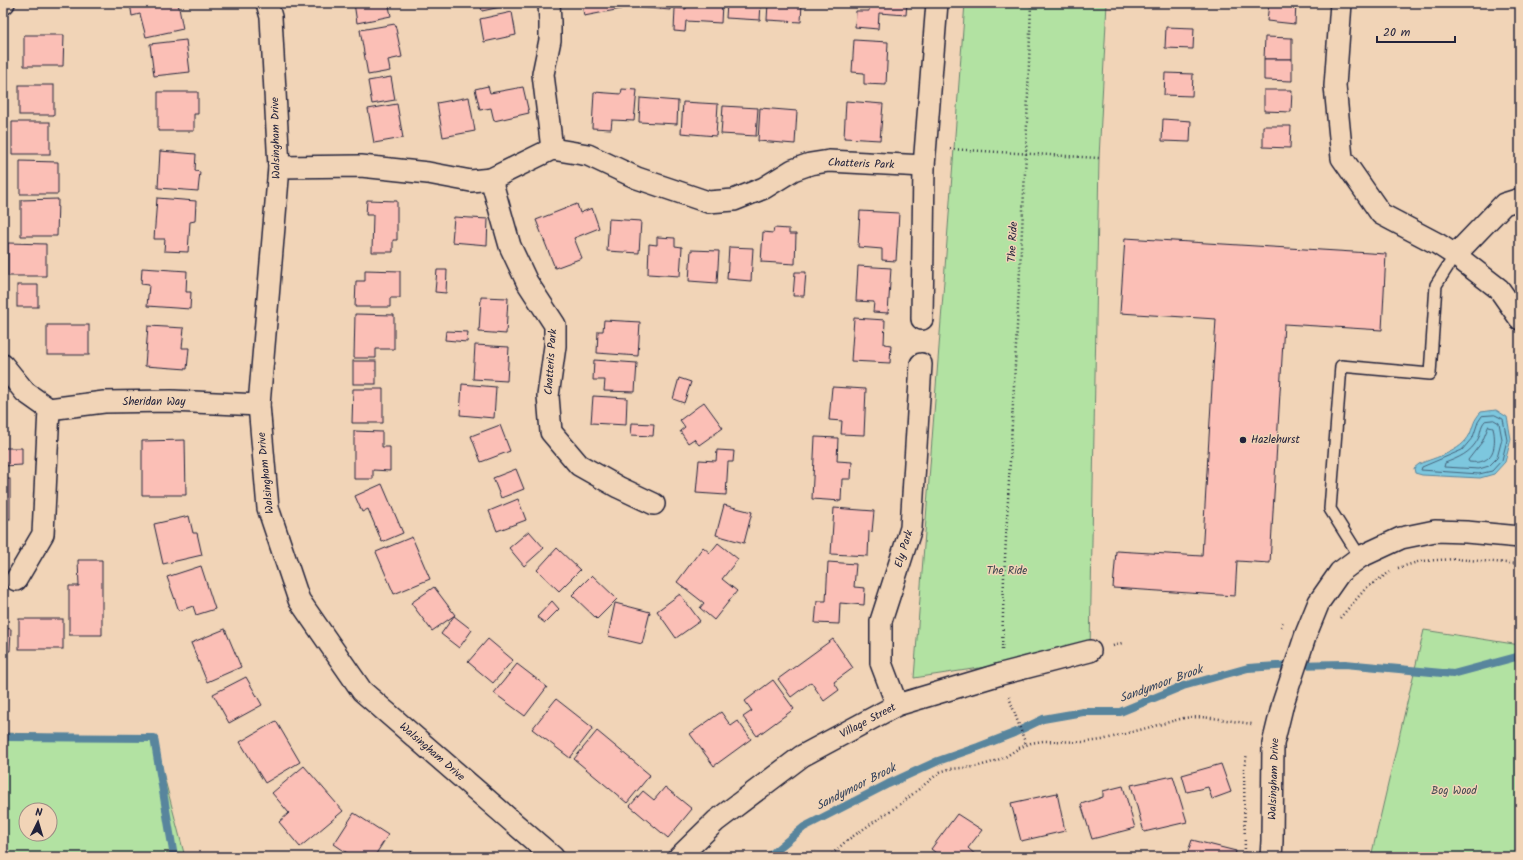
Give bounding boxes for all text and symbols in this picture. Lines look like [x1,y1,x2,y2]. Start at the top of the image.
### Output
scale bar [1377,18,1455,44]
text: 20 m [1383,23,1411,42]
street label: Walsingham Drive [266,97,286,179]
street label: Chatteris Park [828,154,895,174]
street label: The Ride [1003,221,1023,263]
street label: Chatteris Park [540,327,562,396]
street label: Sheridan Way [123,393,186,411]
street label: Walsingham Drive [253,431,279,515]
place label: Hazlehurst [1251,431,1301,449]
marker: Hazlehurst [1238,435,1248,445]
street label: Ely Park [890,527,918,570]
park label: The Ride [987,562,1027,580]
water label: Sandymoor Brook [1117,659,1208,708]
street label: Village Street [837,698,900,743]
street label: Walsingham Drive [395,718,469,786]
street label: Walsingham Drive [1264,738,1284,820]
water label: Sandymoor Brook [813,758,901,815]
park label: Bog Wood [1431,782,1477,800]
north arrow [18,802,58,842]
text: N [35,804,43,822]

